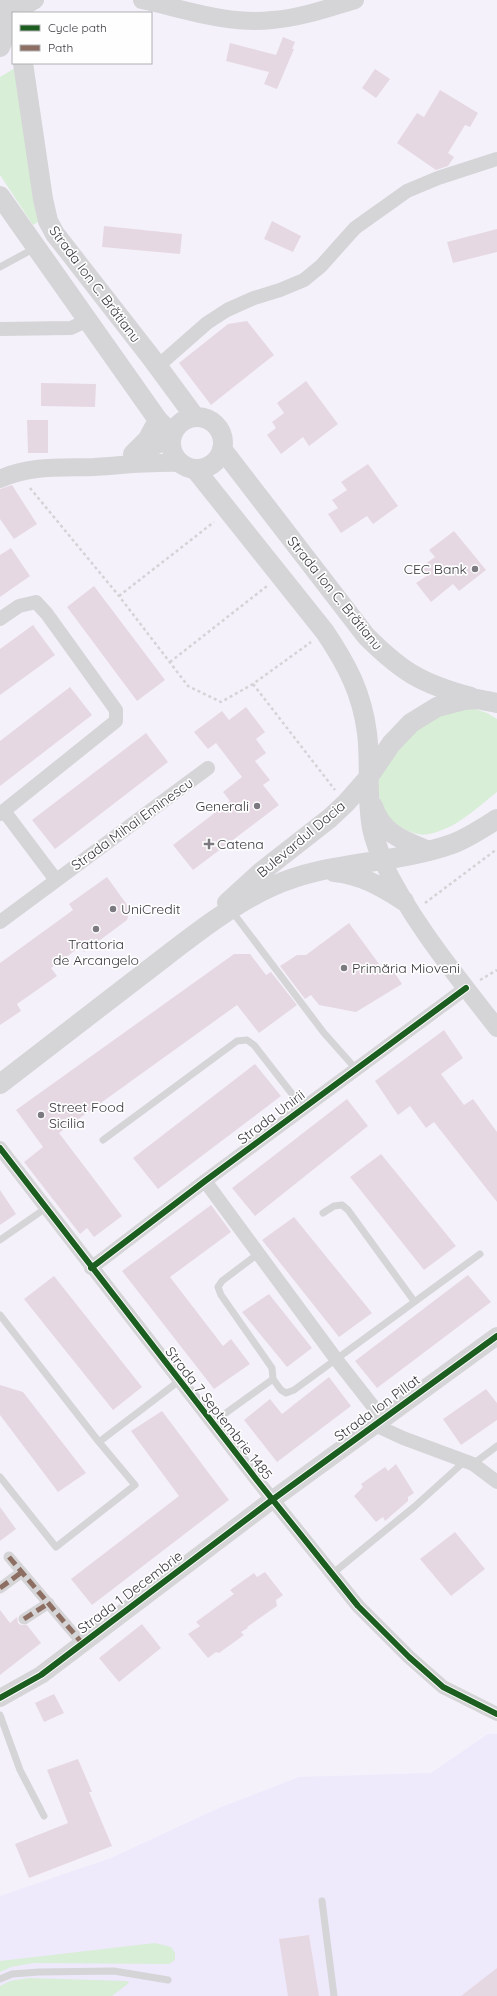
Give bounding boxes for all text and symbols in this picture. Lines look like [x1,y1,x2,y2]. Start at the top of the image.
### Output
legend [12,12,152,64]
text: Cycle path [48,20,107,35]
text: Path [48,40,73,55]
street label: Strada Ion C. Brătianu [45,222,145,346]
street label: Strada Ion C. Brătianu [283,532,387,654]
place label: CEC Bank [404,560,467,578]
marker: CEC Bank [470,564,480,574]
street label: Strada Mihai Eminescu [67,774,197,874]
place label: Generali [195,797,249,815]
street label: Bulevardul Dacia [253,797,349,881]
marker: Generali [252,801,262,811]
place label: Catena [217,835,264,853]
marker: Catena [204,839,214,849]
place label: UniCredit [121,900,181,918]
marker: UniCredit [108,904,118,914]
marker: Trattoria de Arcangelo [91,924,101,934]
place label: Trattoria de Arcangelo [53,935,139,969]
place label: Primăria Mioveni [352,959,460,977]
marker: Primăria Mioveni [339,963,349,973]
street label: Strada Unirii [234,1086,308,1148]
place label: Street Food Sicilia [49,1098,124,1132]
marker: Street Food Sicilia [36,1110,46,1120]
street label: Strada 7 Septembrie 1485 [161,1343,277,1483]
street label: Strada Ion Pillat [330,1371,424,1445]
street label: Strada 1 Decembrie [74,1547,186,1637]

